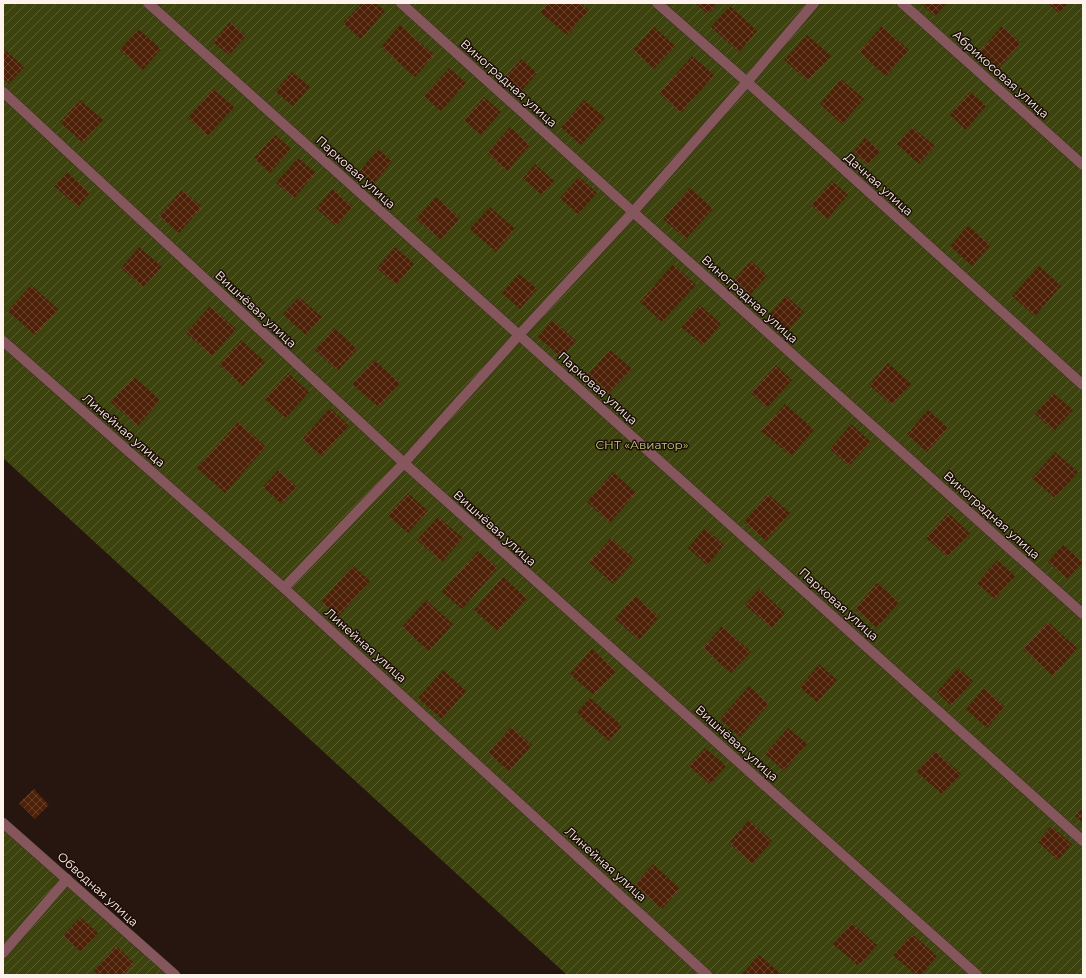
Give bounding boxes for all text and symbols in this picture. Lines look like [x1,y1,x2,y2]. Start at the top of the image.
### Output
street label: Абрикосовая улица [950,27,1052,121]
street label: Виноградная улица [458,36,560,130]
street label: Парковая улица [313,132,399,212]
street label: Дачная улица [842,149,916,219]
street label: Виноградная улица [699,252,801,346]
street label: Вишнёвая улица [212,267,300,351]
street label: Парковая улица [555,348,641,428]
street label: Линейная улица [80,390,168,470]
park label: СНТ «Авиатор» [595,437,689,452]
street label: Виноградная улица [941,468,1043,562]
street label: Вишнёвая улица [451,487,539,569]
street label: Парковая улица [796,564,882,644]
street label: Линейная улица [322,604,410,686]
street label: Вишнёвая улица [693,702,781,784]
street label: Линейная улица [562,823,650,905]
street label: Обводная улица [54,849,142,929]

